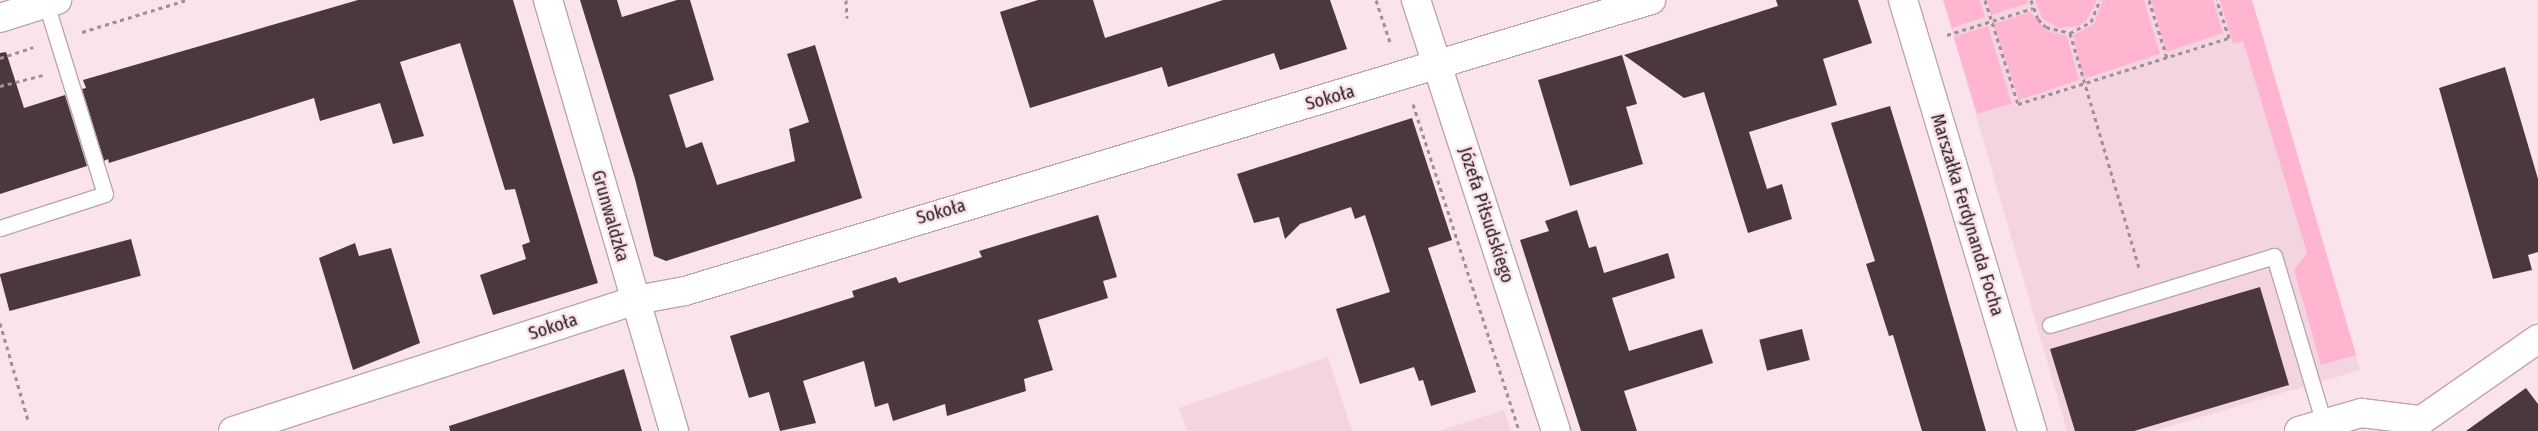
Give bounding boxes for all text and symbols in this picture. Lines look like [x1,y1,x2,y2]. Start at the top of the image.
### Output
street label: Sokoła [1303,81,1357,115]
street label: Marszałka Ferdynanda Focha [1926,111,2008,319]
street label: Józefa Piłsudskiego [1454,144,1518,286]
street label: Grunwaldzka [587,168,633,264]
street label: Sokoła [914,195,968,229]
street label: Sokoła [526,309,580,345]

